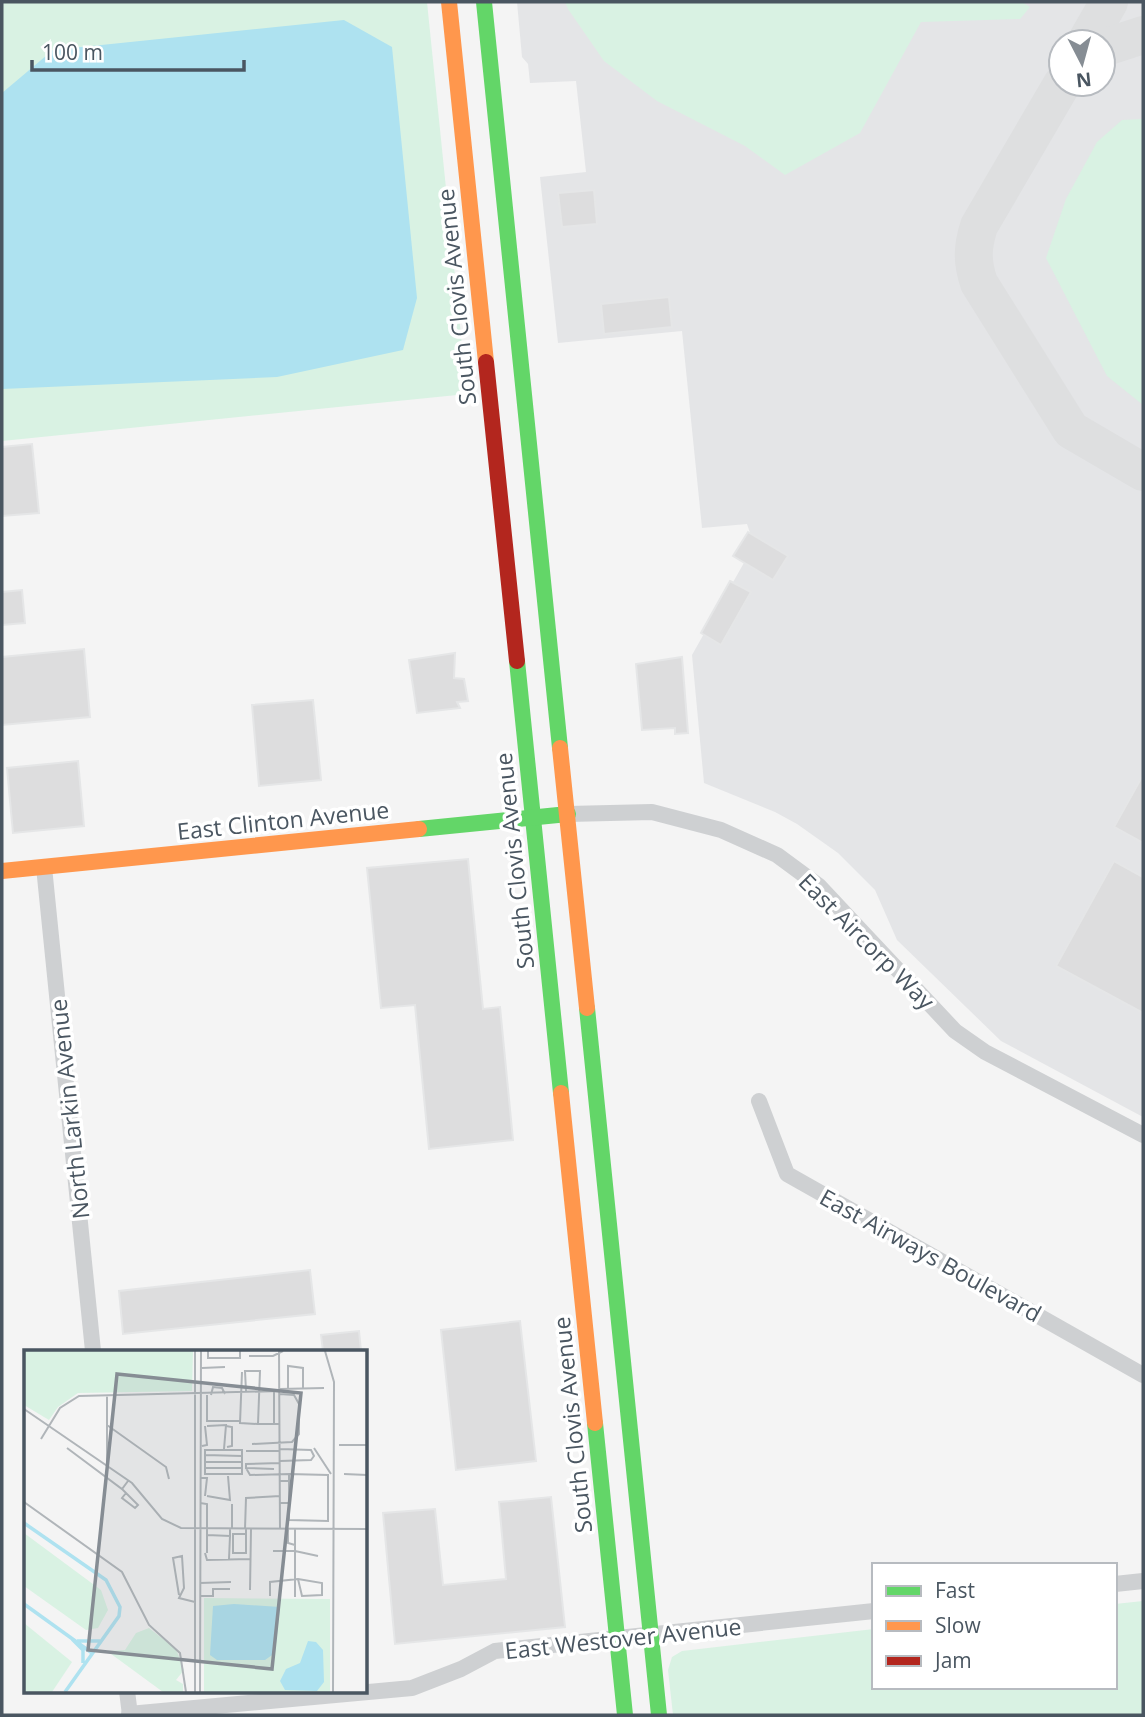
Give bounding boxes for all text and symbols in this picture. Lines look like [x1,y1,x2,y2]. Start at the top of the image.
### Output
scale bar [32,28,243,72]
north arrow [1047,28,1117,98]
text: 100 m [42,38,103,66]
text: N [1075,66,1093,94]
street label: South Clovis Avenue [429,187,483,407]
street label: South Clovis Avenue [487,751,541,971]
street label: East Clinton Avenue [175,793,391,847]
street label: East Aircorp Way [792,866,942,1016]
street label: North Larkin Avenue [42,997,96,1221]
street label: East Airways Boulevard [814,1181,1048,1329]
street label: South Clovis Avenue [545,1315,599,1535]
inset map [24,1350,368,1692]
legend [872,1563,1117,1689]
text: Fast [935,1576,975,1604]
street label: East Westover Avenue [503,1610,743,1666]
text: Slow [935,1611,981,1639]
text: Jam [933,1646,972,1674]

